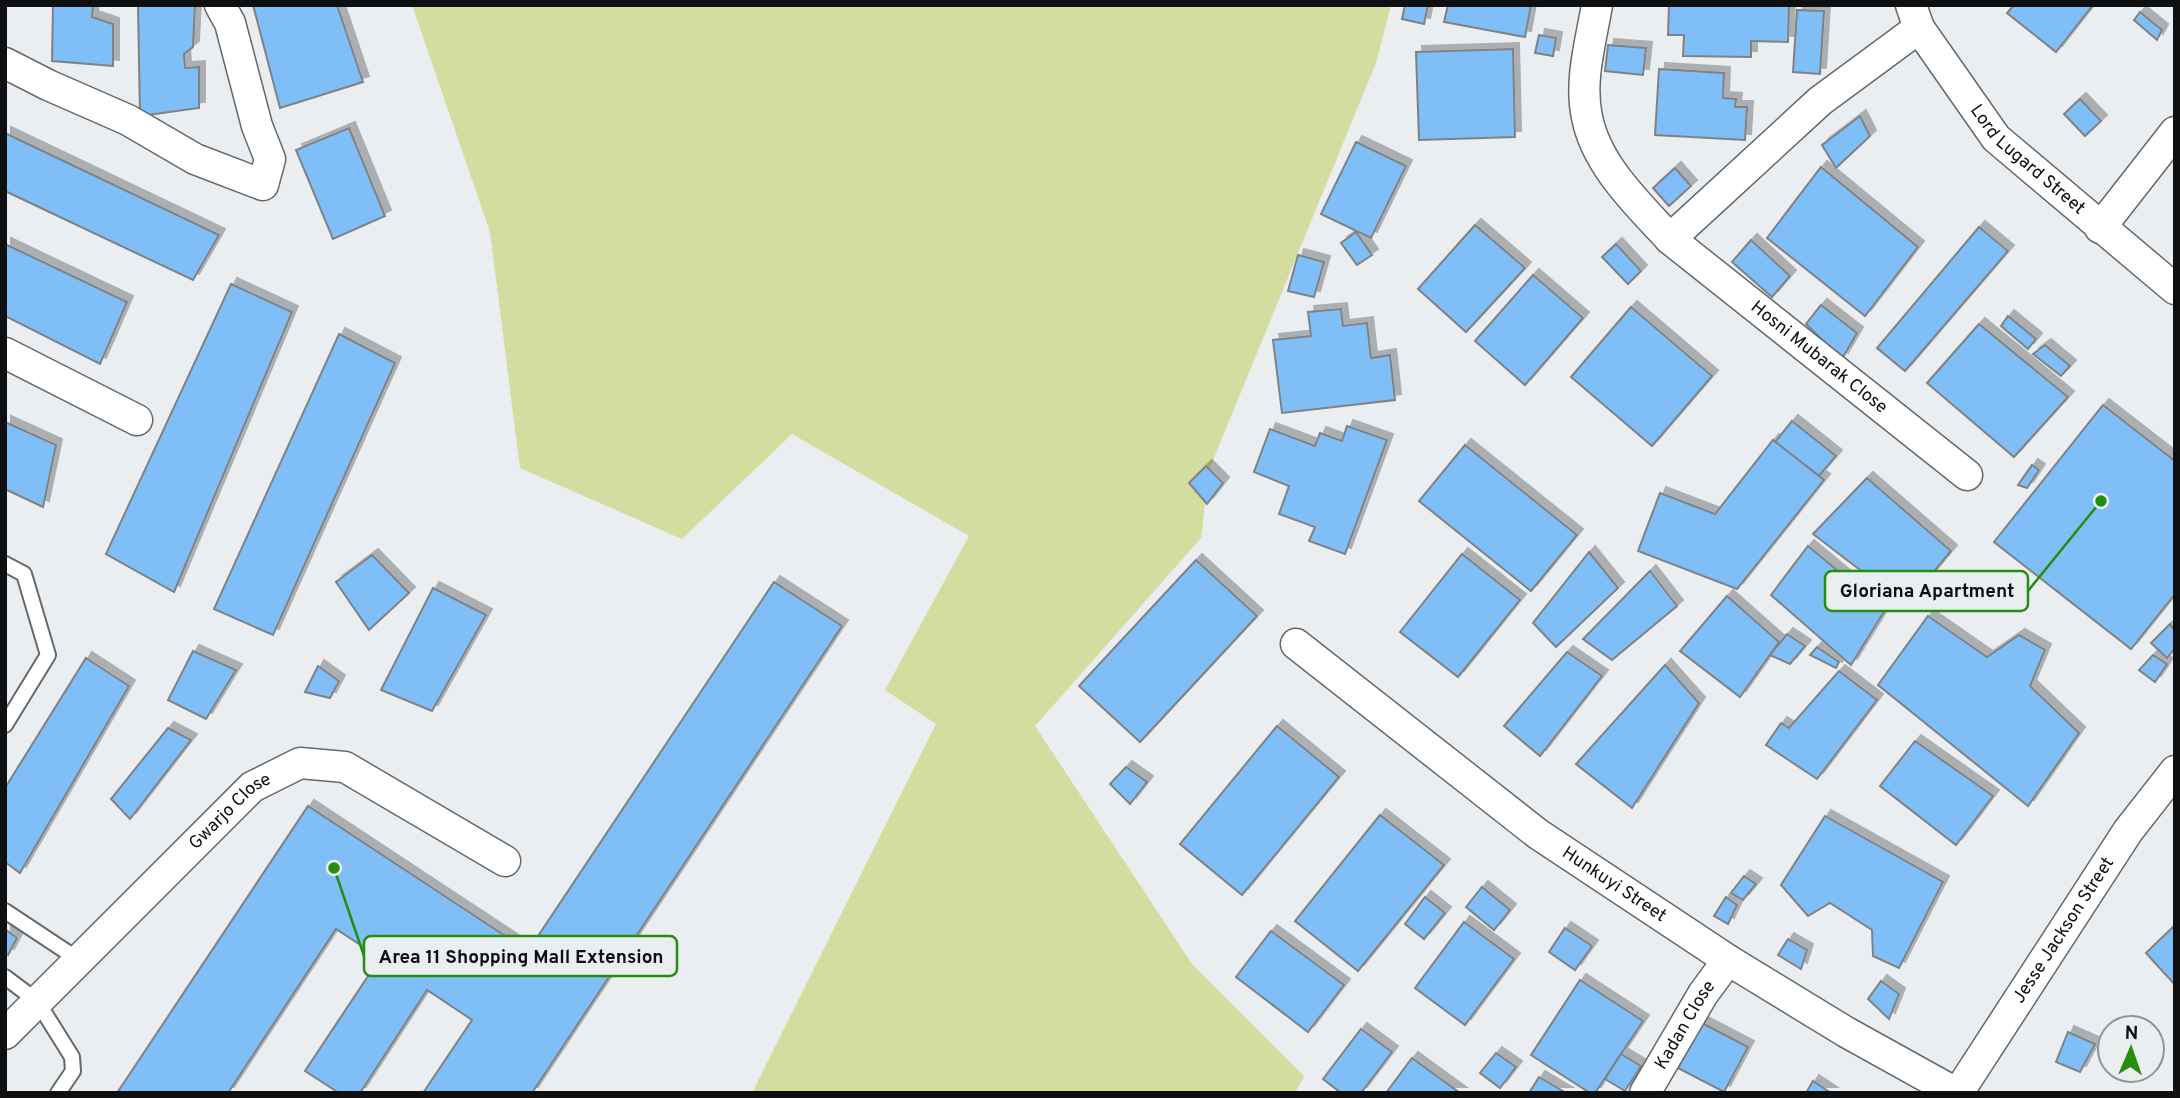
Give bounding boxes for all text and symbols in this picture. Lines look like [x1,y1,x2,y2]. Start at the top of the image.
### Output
street label: Lord Lugard Street [1965,100,2090,220]
street label: Hosni Mubarak Close [1746,296,1892,419]
callout: Gloriana Apartment [1825,571,2028,611]
text: Gloriana Apartment [1840,580,2014,604]
street label: Gwarjo Close [184,768,275,855]
street label: Hunkuyi Street [1558,842,1671,927]
street label: Jesse Jackson Street [2008,853,2120,1008]
callout: Area 11 Shopping Mall Extension [364,936,677,976]
text: Area 11 Shopping Mall Extension [379,946,663,970]
street label: Kadan Close [1650,976,1721,1074]
north arrow [2096,1014,2166,1084]
text: N [2124,1022,2139,1046]

